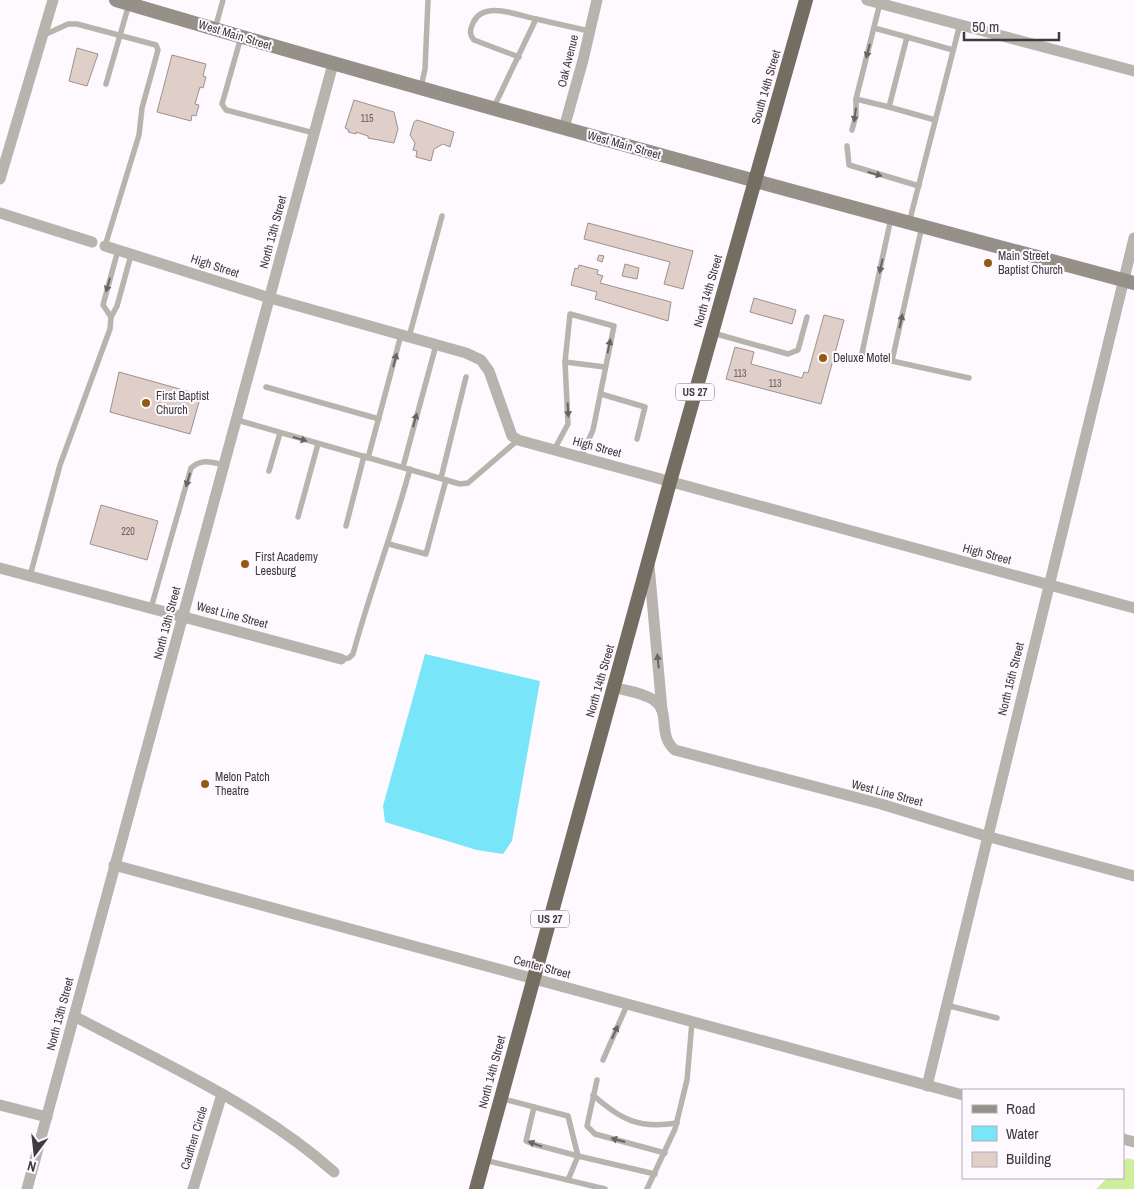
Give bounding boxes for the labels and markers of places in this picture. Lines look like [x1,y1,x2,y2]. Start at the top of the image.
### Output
place label: Main Street Baptist Church [998,248,1063,278]
marker: Main Street Baptist Church [982,257,994,269]
place label: Deluxe Motel [833,350,890,366]
marker: Deluxe Motel [817,352,829,364]
place label: First Baptist Church [156,388,209,418]
marker: First Baptist Church [140,397,152,409]
place label: First Academy Leesburg [255,549,318,579]
marker: First Academy Leesburg [239,558,251,570]
place label: Melon Patch Theatre [215,769,270,799]
marker: Melon Patch Theatre [199,778,211,790]

